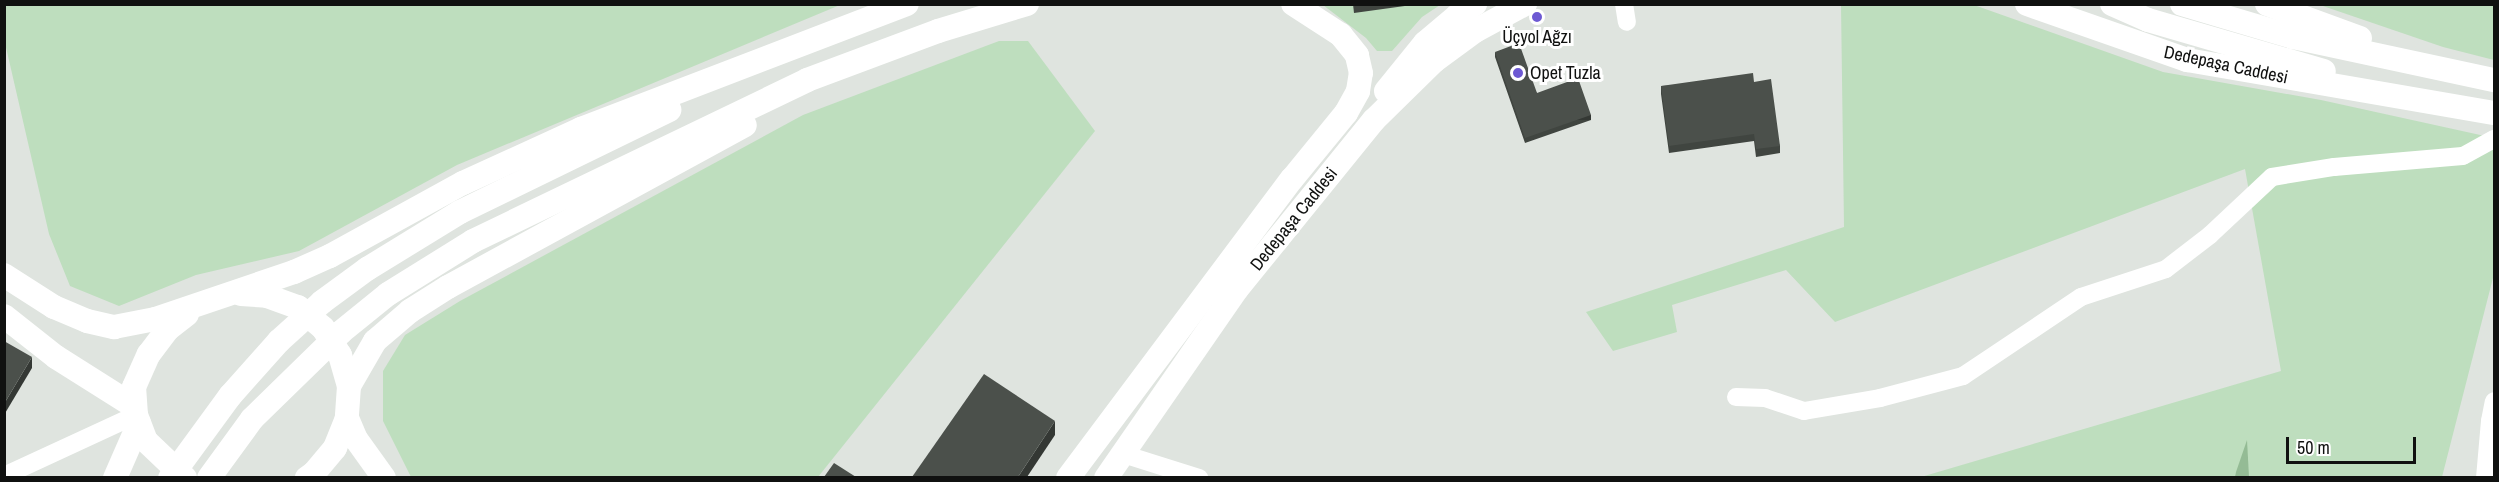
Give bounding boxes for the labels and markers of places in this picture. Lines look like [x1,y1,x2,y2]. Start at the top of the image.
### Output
marker: Üçyol Ağzı [1530,10,1544,24]
place label: Üçyol Ağzı [1502,26,1572,48]
place label: Opet Tuzla [1530,62,1601,84]
marker: Opet Tuzla [1511,66,1525,80]

